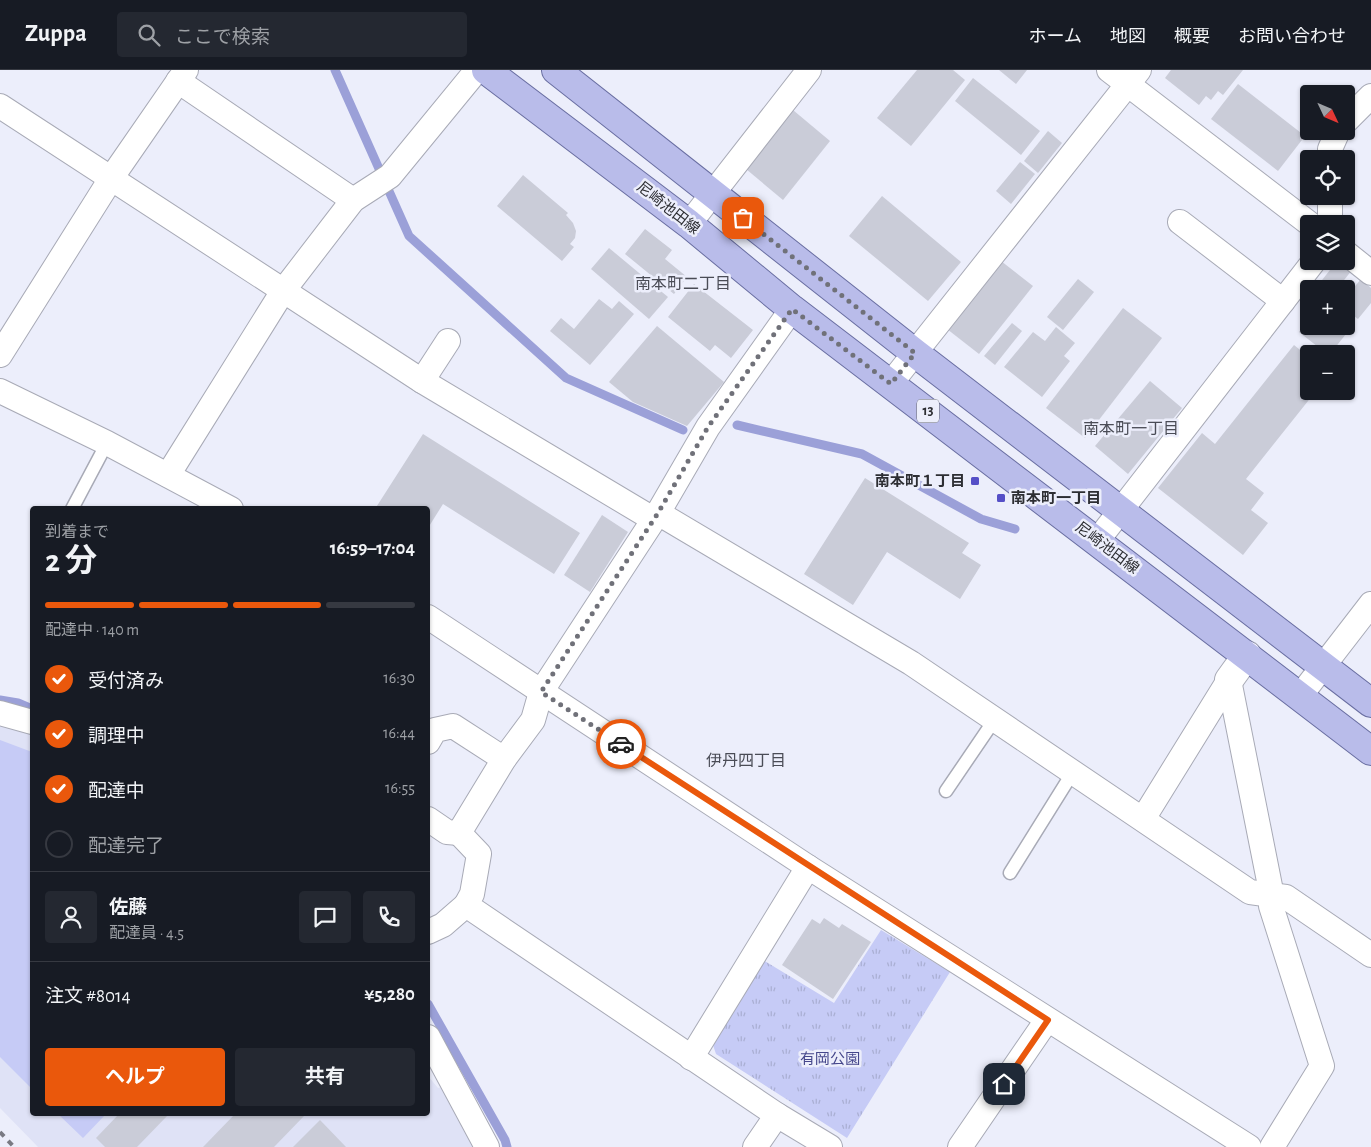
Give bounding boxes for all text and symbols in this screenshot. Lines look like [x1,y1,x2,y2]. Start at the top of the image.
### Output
search box [117,12,467,57]
icon: search [135,21,163,49]
text: Zuppa [25,22,87,46]
text: ここで検索 [175,28,270,47]
text: ホーム [1029,28,1082,46]
text: 地図 [1110,28,1146,46]
text: 概要 [1174,28,1210,46]
text: お問い合わせ [1238,28,1346,46]
north arrow [1300,85,1355,140]
map controls [1300,85,1355,400]
button: locate [1300,150,1355,205]
street label: 尼崎池田線 [634,178,703,237]
pin [722,197,764,239]
icon: bag [729,204,757,232]
button: layers [1300,215,1355,270]
district label: 南本町二丁目 [635,276,731,292]
button: + [1300,280,1355,335]
button: − [1300,345,1355,400]
road number: 13 [917,400,939,422]
district label: 南本町一丁目 [1083,421,1179,437]
place label: 南本町１丁目 [875,473,965,489]
marker: 南本町１丁目 [969,475,981,487]
place label: 南本町一丁目 [1011,490,1101,506]
marker: 南本町一丁目 [995,492,1007,504]
street label: 尼崎池田線 [1073,519,1142,577]
text: 到着まで [45,524,109,540]
text: 16:59–17:04 [330,539,415,558]
text: 2 分 [45,545,97,577]
text: 配達中 · 140 m [45,622,139,638]
icon: check [45,665,73,693]
text: 16:30 [383,670,415,686]
text: 受付済み [88,672,164,691]
courier [596,719,646,769]
icon: check [45,720,73,748]
text: 16:44 [383,725,415,741]
text: 調理中 [88,727,145,746]
icon: car [607,730,635,758]
district label: 伊丹四丁目 [706,752,786,769]
icon: check [45,775,73,803]
text: 16:55 [385,780,415,796]
text: 配達中 [88,782,145,801]
text: 配達完了 [88,837,164,856]
button: person [45,891,97,943]
button: chat [299,891,351,943]
button: phone [363,891,415,943]
text: 佐藤 [109,898,147,917]
text: 配達員 · 4.5 [109,925,184,941]
text: ¥5,280 [364,985,415,1004]
text: 注文 #8014 [45,987,131,1006]
button: ヘルプ [45,1048,225,1106]
button: 共有 [235,1048,415,1106]
park label: 有岡公園 [800,1051,860,1067]
pin [983,1063,1025,1105]
icon: home [990,1070,1018,1098]

